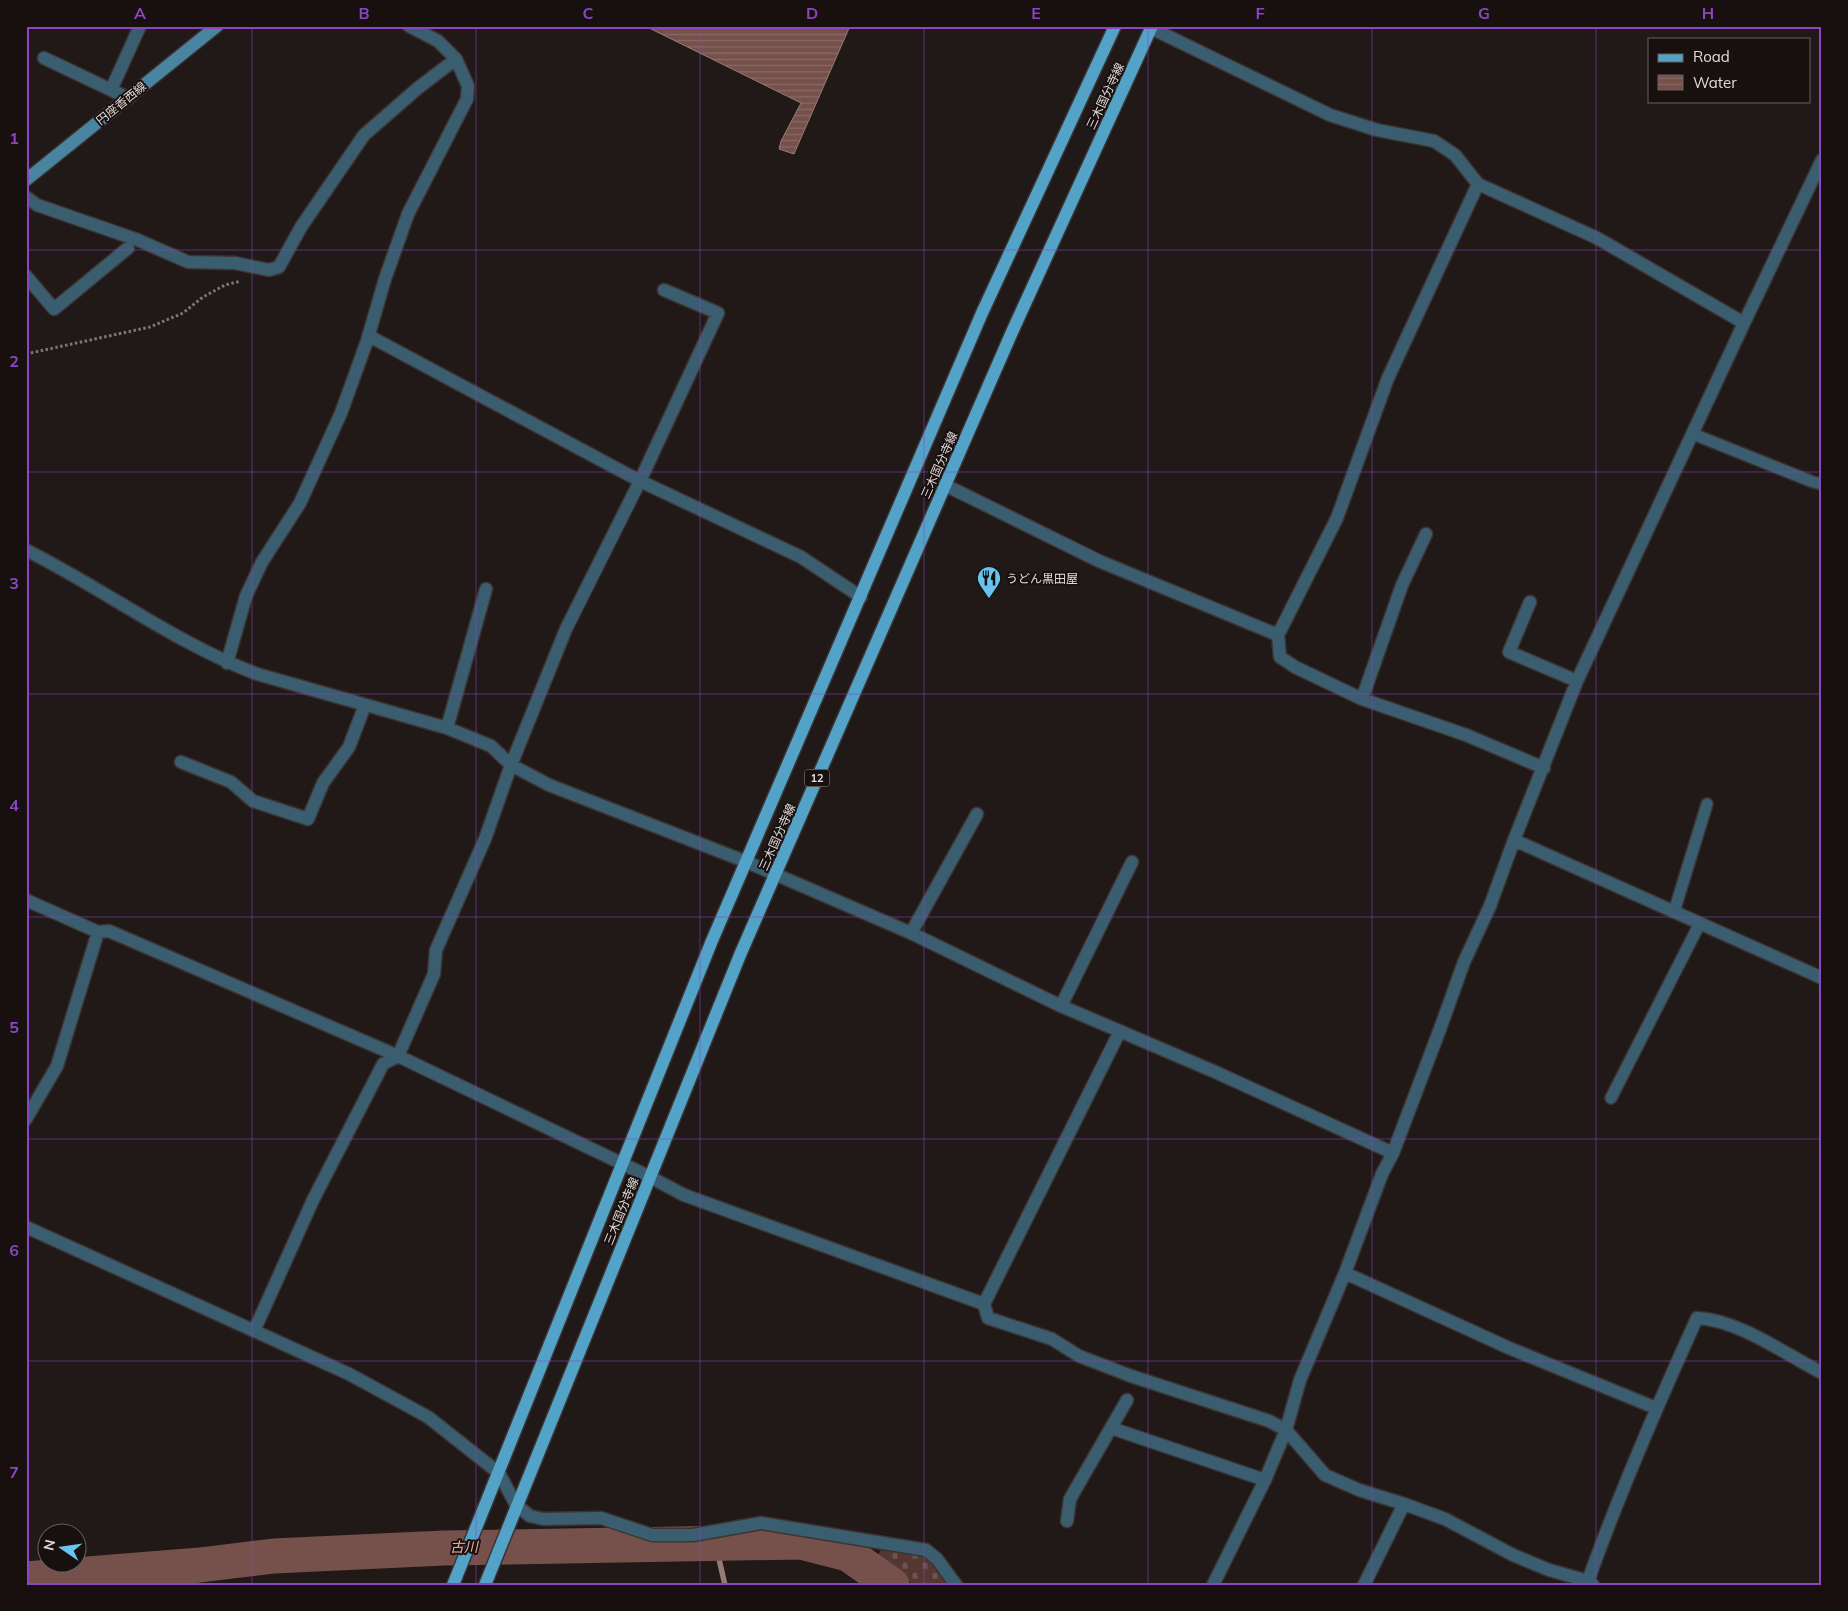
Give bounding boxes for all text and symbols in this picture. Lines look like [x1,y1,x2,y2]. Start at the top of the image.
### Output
text: A [134,3,146,23]
text: B [358,3,370,23]
text: C [583,3,594,23]
text: D [806,3,818,23]
text: E [1031,3,1041,23]
text: F [1255,3,1265,23]
text: G [1478,3,1490,23]
text: H [1702,3,1714,23]
legend [1648,38,1810,102]
text: Road [1693,47,1730,66]
street label: 三木国分寺線 [1083,60,1127,132]
text: Water [1693,73,1737,92]
street label: 円座香西線 [93,78,149,128]
text: 1 [9,128,19,148]
text: 2 [9,351,19,371]
street label: 三木国分寺線 [918,429,960,501]
restaurant icon: うどん黒田屋 [976,565,1002,599]
place label: うどん黒田屋 [1006,571,1078,586]
text: 3 [9,573,19,593]
road number: 12 [804,770,830,786]
text: 4 [9,795,19,815]
street label: 三木国分寺線 [756,801,798,873]
text: 5 [9,1017,19,1037]
street label: 三木国分寺線 [601,1175,641,1247]
text: 6 [9,1240,19,1260]
text: 7 [9,1462,19,1482]
north arrow [38,1524,88,1574]
text: N [39,1538,59,1552]
water label: 古川 [450,1538,480,1556]

